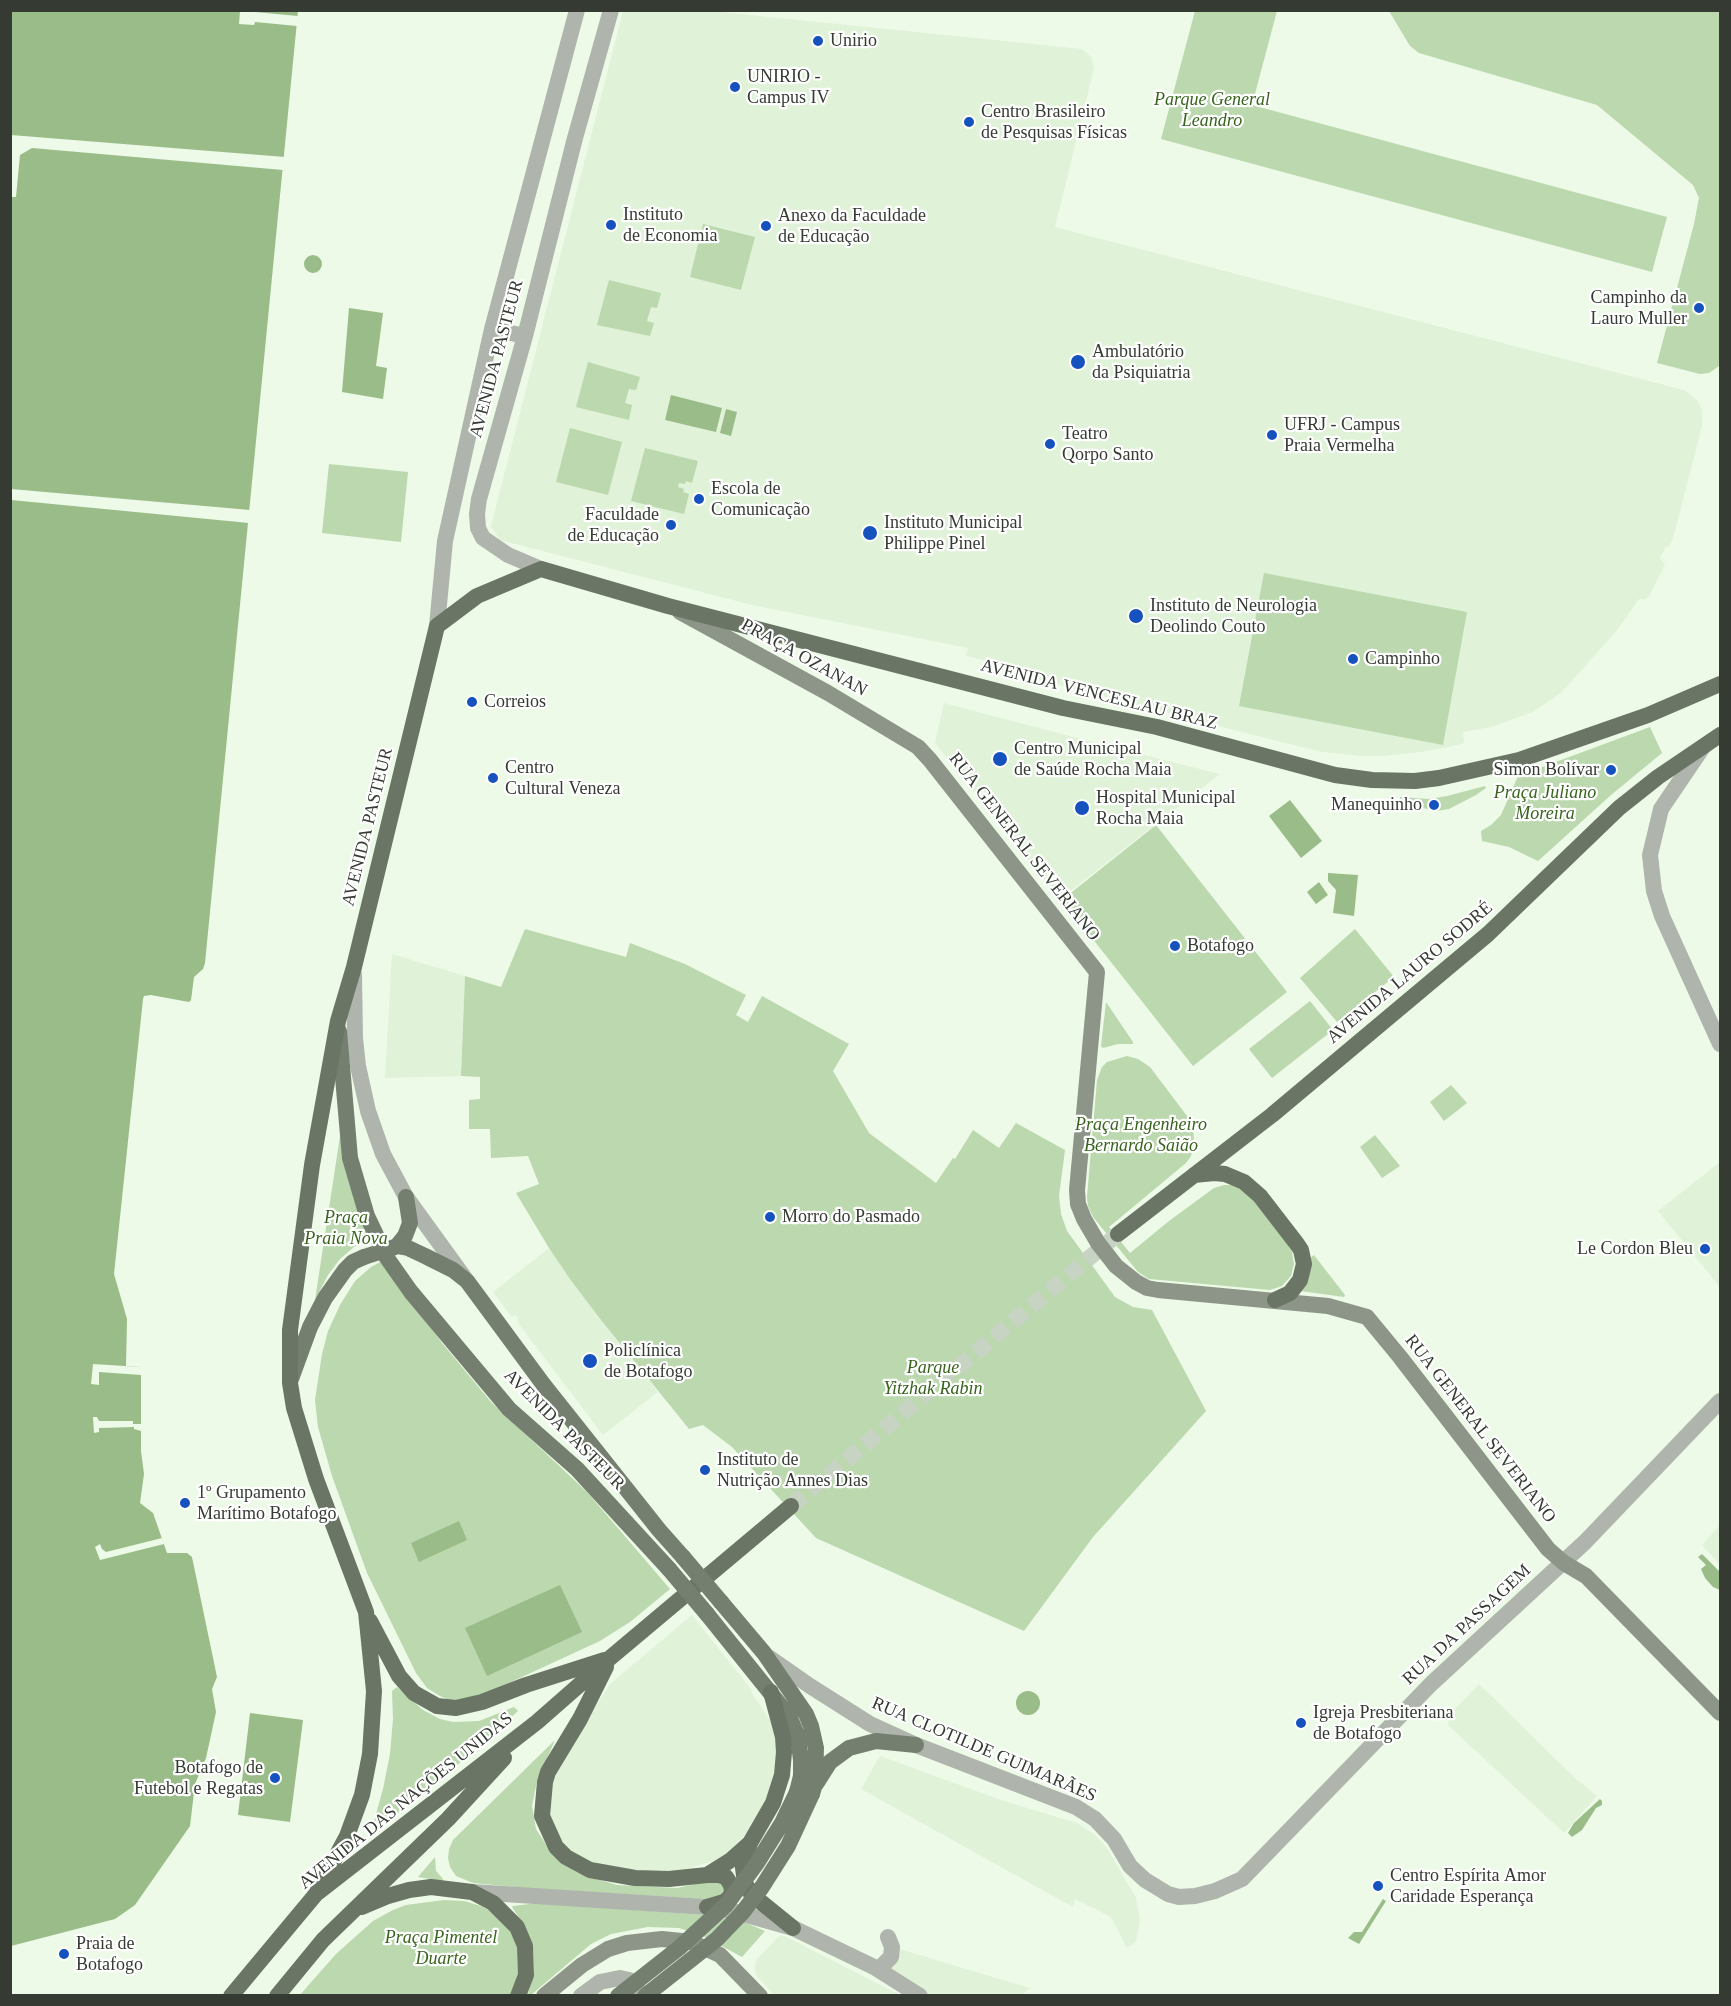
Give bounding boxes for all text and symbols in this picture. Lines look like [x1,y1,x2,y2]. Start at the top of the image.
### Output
place label: Unirio [830,30,877,52]
marker: Unirio [811,34,825,48]
place label: UNIRIO - Campus IV [747,66,829,109]
marker: UNIRIO - Campus IV [728,80,742,94]
park label: Parque General Leandro [1154,89,1270,132]
place label: Centro Brasileiro de Pesquisas Físicas [981,101,1127,144]
marker: Centro Brasileiro de Pesquisas Físicas [962,115,976,129]
place label: Instituto de Economia [623,204,717,246]
place label: Anexo da Faculdade de Educação [778,205,926,248]
marker: Instituto de Economia [604,218,618,232]
marker: Anexo da Faculdade de Educação [759,219,773,233]
street label: AVENIDA PASTEUR [466,278,528,440]
place label: Campinho da Lauro Muller [1591,287,1687,330]
marker: Campinho da Lauro Muller [1692,301,1706,315]
place label: Ambulatório da Psiquiatria [1092,341,1190,384]
marker: Ambulatório da Psiquiatria [1069,353,1087,371]
place label: UFRJ - Campus Praia Vermelha [1284,414,1400,456]
place label: Teatro Qorpo Santo [1062,423,1153,466]
marker: UFRJ - Campus Praia Vermelha [1265,428,1279,442]
marker: Teatro Qorpo Santo [1043,437,1057,451]
place label: Escola de Comunicação [711,478,810,520]
marker: Escola de Comunicação [692,492,706,506]
place label: Faculdade de Educação [568,504,659,546]
place label: Instituto Municipal Philippe Pinel [884,512,1022,554]
marker: Faculdade de Educação [664,518,678,532]
marker: Instituto Municipal Philippe Pinel [861,524,879,542]
place label: Instituto de Neurologia Deolindo Couto [1150,595,1317,638]
marker: Instituto de Neurologia Deolindo Couto [1127,607,1145,625]
street label: PRAÇA OZANAN [737,614,871,702]
place label: Campinho [1365,648,1440,670]
marker: Campinho [1346,652,1360,666]
street label: AVENIDA VENCESLAU BRAZ [978,655,1220,735]
place label: Correios [484,691,546,713]
marker: Correios [465,695,479,709]
place label: Centro Municipal de Saúde Rocha Maia [1014,738,1171,780]
street label: AVENIDA PASTEUR [338,746,398,908]
street label: RUA GENERAL SEVERIANO [944,749,1104,945]
marker: Centro Municipal de Saúde Rocha Maia [991,750,1009,768]
place label: Centro Cultural Veneza [505,757,620,800]
place label: Simon Bolívar [1493,759,1599,781]
marker: Simon Bolívar [1604,763,1618,777]
marker: Centro Cultural Veneza [486,771,500,785]
park label: Praça Juliano Moreira [1494,782,1596,824]
place label: Hospital Municipal Rocha Maia [1096,787,1235,830]
place label: Manequinho [1331,794,1422,816]
marker: Manequinho [1427,798,1441,812]
marker: Hospital Municipal Rocha Maia [1073,799,1091,817]
street label: AVENIDA LAURO SODRÉ [1323,897,1497,1049]
place label: Botafogo [1187,935,1254,957]
marker: Botafogo [1168,939,1182,953]
park label: Praça Engenheiro Bernardo Saião [1075,1114,1207,1156]
place label: Morro do Pasmado [782,1206,920,1228]
park label: Praça Praia Nova [304,1207,388,1250]
marker: Morro do Pasmado [763,1210,777,1224]
place label: Le Cordon Bleu [1577,1238,1693,1260]
marker: Le Cordon Bleu [1698,1242,1712,1256]
street label: RUA GENERAL SEVERIANO [1400,1331,1560,1527]
place label: Policlínica de Botafogo [604,1340,692,1382]
marker: Policlínica de Botafogo [581,1352,599,1370]
park label: Parque Yitzhak Rabin [883,1357,983,1400]
street label: AVENIDA PASTEUR [499,1365,629,1495]
place label: Instituto de Nutrição Annes Dias [717,1449,868,1492]
marker: Instituto de Nutrição Annes Dias [698,1463,712,1477]
place label: 1º Grupamento Marítimo Botafogo [197,1482,336,1524]
marker: 1º Grupamento Marítimo Botafogo [178,1496,192,1510]
street label: RUA DA PASSAGEM [1398,1560,1536,1690]
street label: RUA CLOTILDE GUIMARÃES [868,1693,1100,1807]
place label: Igreja Presbiteriana de Botafogo [1313,1702,1453,1744]
street label: AVENIDA DAS NAÇÕES UNIDAS [295,1708,517,1894]
marker: Igreja Presbiteriana de Botafogo [1294,1716,1308,1730]
place label: Botafogo de Futebol e Regatas [134,1757,263,1800]
marker: Botafogo de Futebol e Regatas [268,1771,282,1785]
place label: Centro Espírita Amor Caridade Esperança [1390,1865,1546,1908]
marker: Centro Espírita Amor Caridade Esperança [1371,1879,1385,1893]
park label: Praça Pimentel Duarte [385,1927,497,1970]
place label: Praia de Botafogo [76,1933,143,1976]
marker: Praia de Botafogo [57,1947,71,1961]

